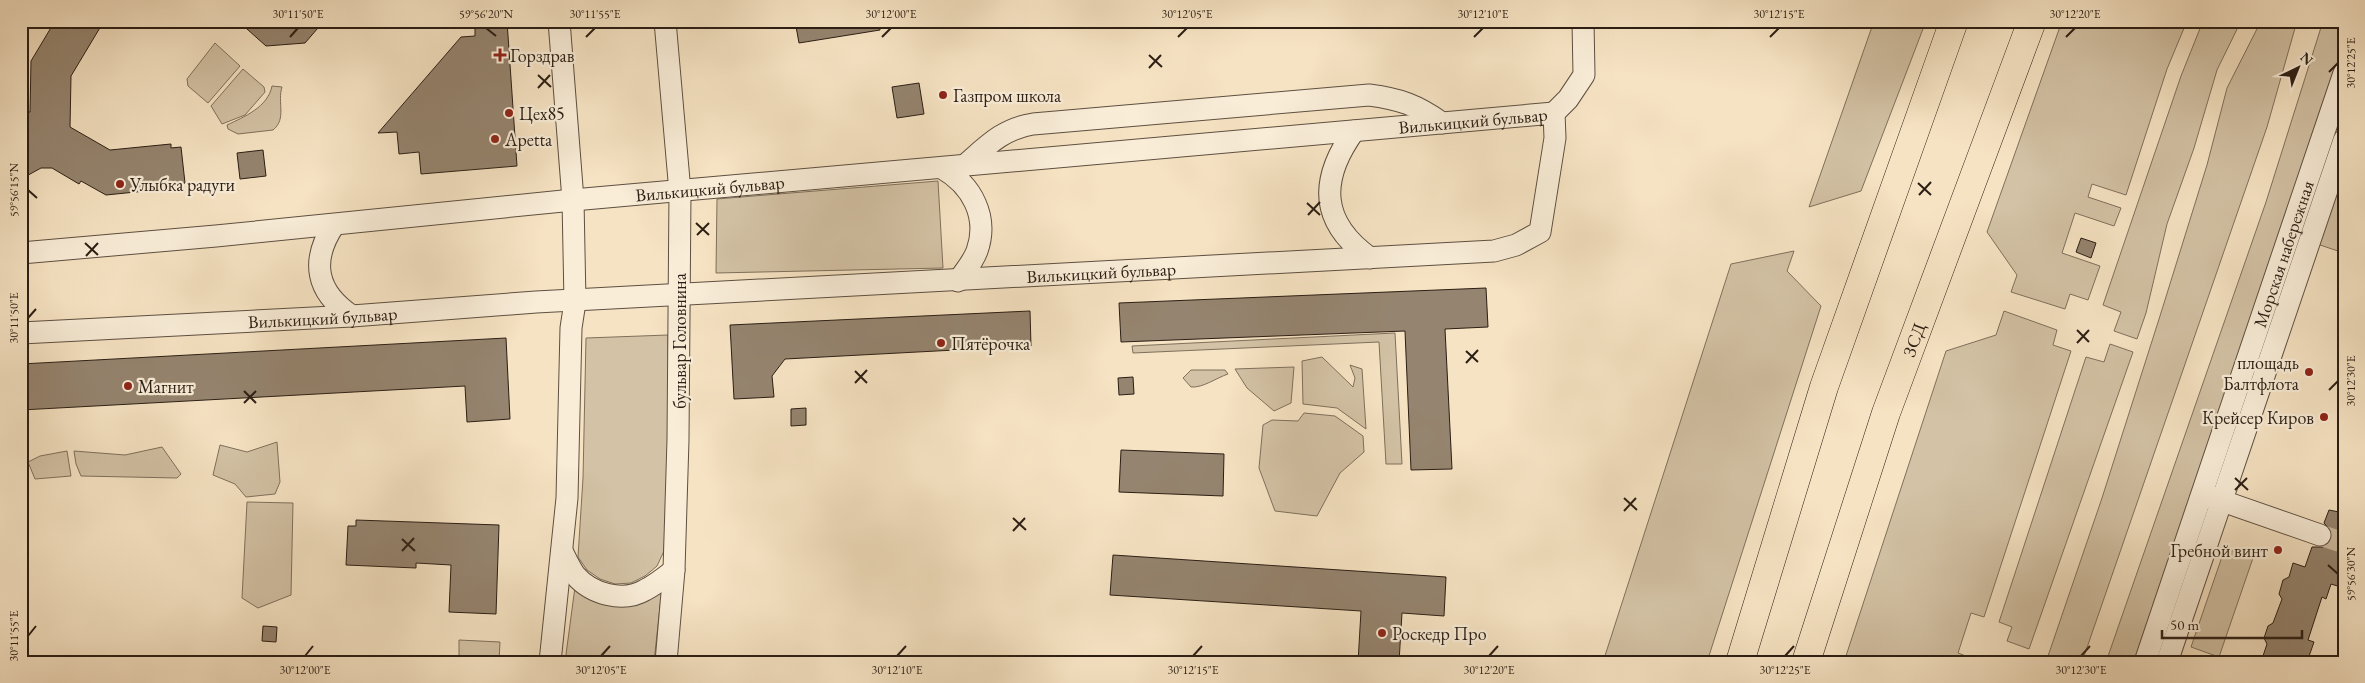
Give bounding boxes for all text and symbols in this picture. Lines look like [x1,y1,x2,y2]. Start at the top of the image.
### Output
text: 30°11'50"E [272,6,324,22]
text: 59°56'20"N [459,6,513,22]
text: 30°11'55"E [569,6,621,22]
text: 30°12'00"E [865,6,917,22]
text: 30°12'05"E [1161,6,1213,22]
text: 30°12'10"E [1457,6,1509,22]
text: 30°12'15"E [1753,6,1805,22]
text: 30°12'20"E [2049,6,2101,22]
text: 30°12'25"E [2343,37,2359,89]
north arrow [2272,42,2322,92]
place label: Горздрав [510,44,575,67]
text: N [2297,48,2318,69]
marker: Горздрав [494,49,506,61]
place label: Газпром школа [953,84,1062,107]
marker: Газпром школа [937,89,949,101]
place label: Цех85 [519,102,565,125]
street label: Вилькицкий бульвар [1397,102,1549,138]
marker: Цех85 [503,107,515,119]
place label: Apetta [504,128,553,151]
marker: Apetta [489,133,501,145]
text: 59°56'15"N [6,163,22,217]
street label: Вилькицкий бульвар [634,170,786,206]
place label: Улыбка радуги [129,173,236,196]
street label: Морская набережная [2247,177,2318,330]
marker: Улыбка радуги [114,178,126,190]
street label: Вилькицкий бульвар [1026,256,1177,287]
street label: бульвар Головнина [668,272,691,409]
text: 30°11'50"E [6,292,22,344]
street label: Вилькицкий бульвар [247,301,398,333]
street label: ЗСД [1897,319,1930,360]
place label: Пятёрочка [951,332,1031,355]
marker: Пятёрочка [935,337,947,349]
place label: площадь Балтфлота [2223,351,2300,395]
text: 30°12'30"E [2343,355,2359,407]
marker: площадь Балтфлота [2303,366,2315,378]
place label: Магнит [138,375,194,398]
marker: Магнит [122,380,134,392]
place label: Крейсер Киров [2202,406,2314,429]
marker: Крейсер Киров [2318,411,2330,423]
place label: Гребной винт [2170,539,2269,562]
marker: Гребной винт [2272,544,2284,556]
text: 59°56'30"N [2343,547,2359,601]
scale bar [2162,608,2302,640]
text: 30°11'55"E [6,610,22,662]
text: 50 m [2170,615,2199,634]
place label: Роскедр Про [1392,622,1487,645]
marker: Роскедр Про [1376,627,1388,639]
text: 30°12'00"E [279,662,331,678]
text: 30°12'05"E [575,662,627,678]
text: 30°12'10"E [871,662,923,678]
text: 30°12'15"E [1167,662,1219,678]
text: 30°12'20"E [1463,662,1515,678]
text: 30°12'25"E [1759,662,1811,678]
text: 30°12'30"E [2055,662,2107,678]

